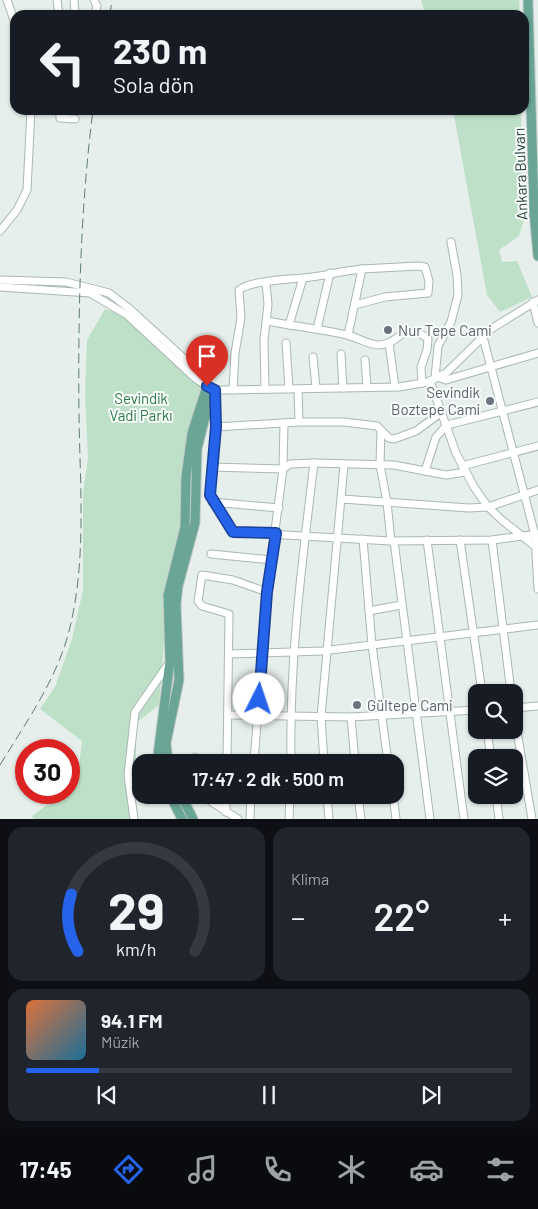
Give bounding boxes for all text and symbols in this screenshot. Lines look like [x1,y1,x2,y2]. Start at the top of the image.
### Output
text: 230 m [113,29,207,71]
icon: left [30,30,95,95]
text: Sola dön [113,71,194,97]
street label: Ankara Bulvarı [509,128,531,220]
place label: Nur Tepe Cami [398,321,492,339]
marker: Nur Tepe Cami [382,324,394,336]
pin [186,335,228,386]
icon: arrive [193,342,221,370]
place label: Sevindik Boztepe Cami [391,383,480,418]
park label: Sevindik Vadi Parkı [110,389,172,424]
marker: Sevindik Boztepe Cami [484,395,496,407]
position arrow [232,672,284,724]
map controls [468,684,523,804]
button: search [468,684,523,739]
place label: Gültepe Cami [367,696,452,714]
marker: Gültepe Cami [351,699,363,711]
speed limit sign: 30 [15,739,80,804]
button: layers [468,749,523,804]
text: 17:47 · 2 dk · 500 m [192,767,344,790]
text: Klima [291,869,329,888]
text: 29 [108,878,165,940]
text: 22° [373,893,430,939]
text: − [291,900,305,934]
text: + [498,900,512,934]
text: km/h [116,938,157,960]
text: 94.1 FM [101,1009,162,1032]
text: Müzik [101,1032,140,1051]
icon: previous [93,1081,121,1109]
icon: pause [255,1081,283,1109]
icon: next [417,1081,445,1109]
icon: directions [111,1152,146,1187]
icon: music [185,1152,220,1187]
icon: phone [260,1152,295,1187]
icon: climate [334,1152,369,1187]
icon: car [409,1152,444,1187]
icon: filters [483,1152,518,1187]
text: 17:45 [20,1156,72,1182]

